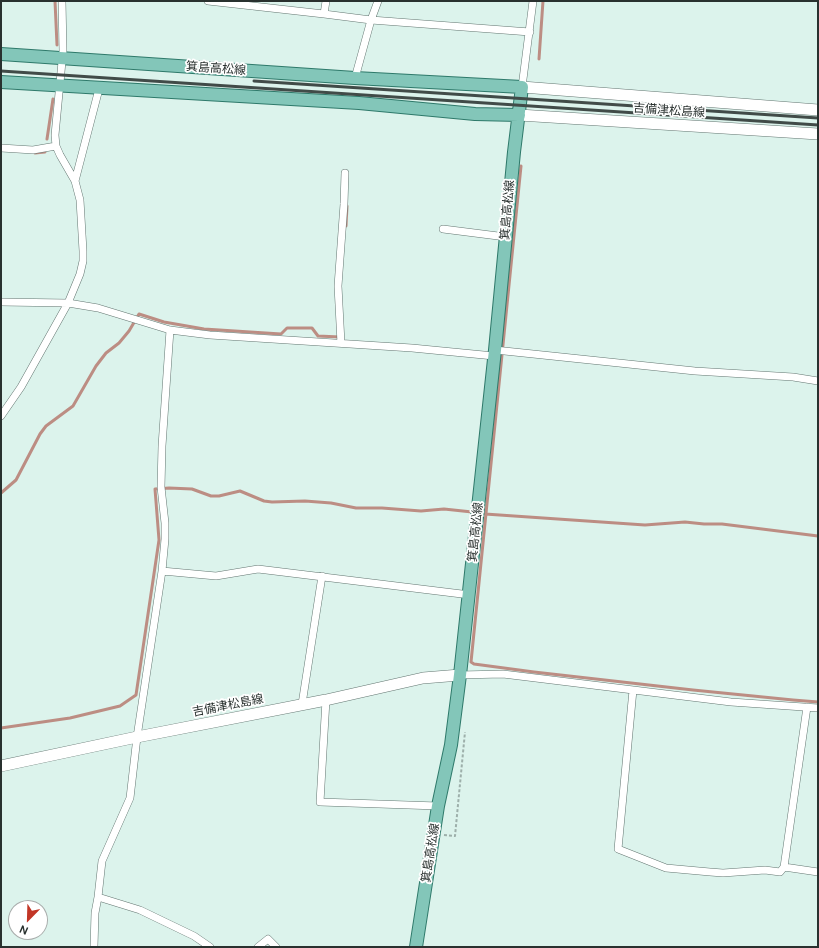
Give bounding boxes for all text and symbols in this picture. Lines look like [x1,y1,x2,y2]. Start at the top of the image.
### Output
street label: 箕島高松線 [186,60,246,78]
street label: 吉備津松島線 [633,101,705,121]
street label: 箕島高松線 [498,179,518,241]
street label: 箕島高松線 [466,501,486,563]
street label: 吉備津松島線 [191,692,265,720]
street label: 箕島高松線 [419,822,443,884]
north arrow [8,900,48,940]
text: N [17,922,30,938]

